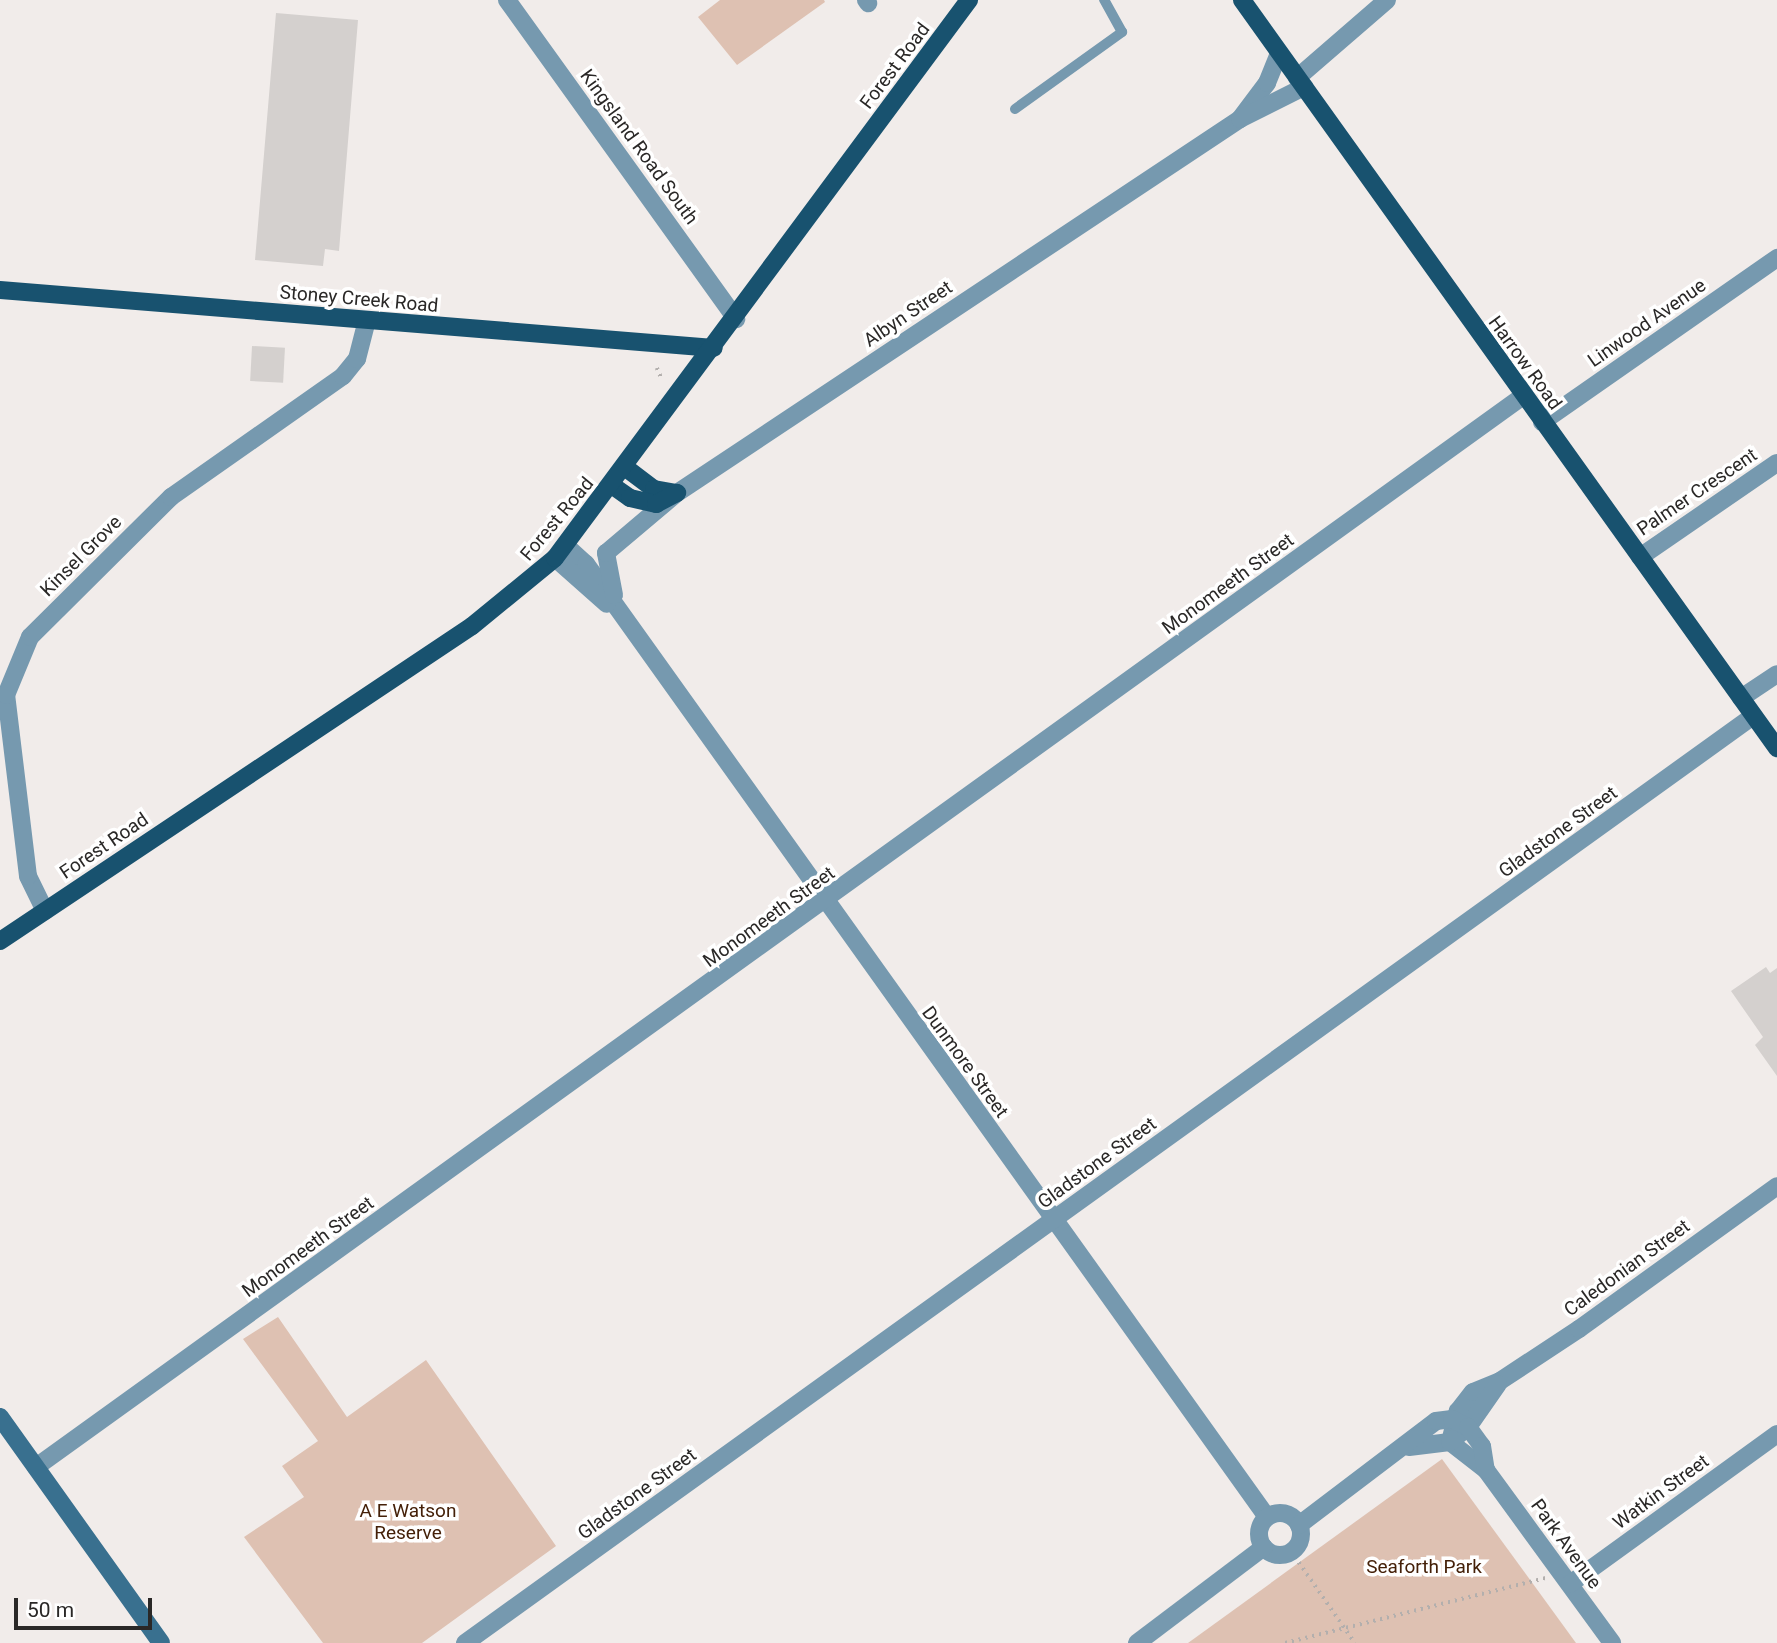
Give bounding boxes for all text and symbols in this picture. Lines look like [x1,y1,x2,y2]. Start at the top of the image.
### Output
street label: Forest Road [855,18,935,114]
street label: Kingsland Road South [575,65,703,229]
street label: Linwood Avenue [1584,274,1710,372]
street label: Albyn Street [859,276,957,352]
street label: Stoney Creek Road [279,281,439,317]
street label: Harrow Road [1483,312,1567,414]
street label: Palmer Crescent [1633,443,1761,541]
street label: Forest Road [516,473,598,565]
street label: Kinsel Grove [36,511,126,601]
street label: Monomeeth Street [1158,529,1298,639]
street label: Gladstone Street [1494,781,1622,883]
street label: Forest Road [55,808,153,884]
street label: Monomeeth Street [699,862,839,972]
street label: Dunmore Street [917,1002,1013,1122]
street label: Gladstone Street [1033,1112,1161,1214]
street label: Monomeeth Street [238,1192,378,1302]
street label: Caledonian Street [1560,1215,1694,1321]
street label: Gladstone Street [573,1443,701,1545]
street label: Watkin Street [1609,1450,1713,1534]
street label: Park Avenue [1526,1495,1606,1593]
park label: A E Watson Reserve [360,1500,456,1544]
park label: Seaforth Park [1366,1556,1482,1578]
scale bar [18,1584,156,1628]
text: 50 m [27,1598,74,1622]

